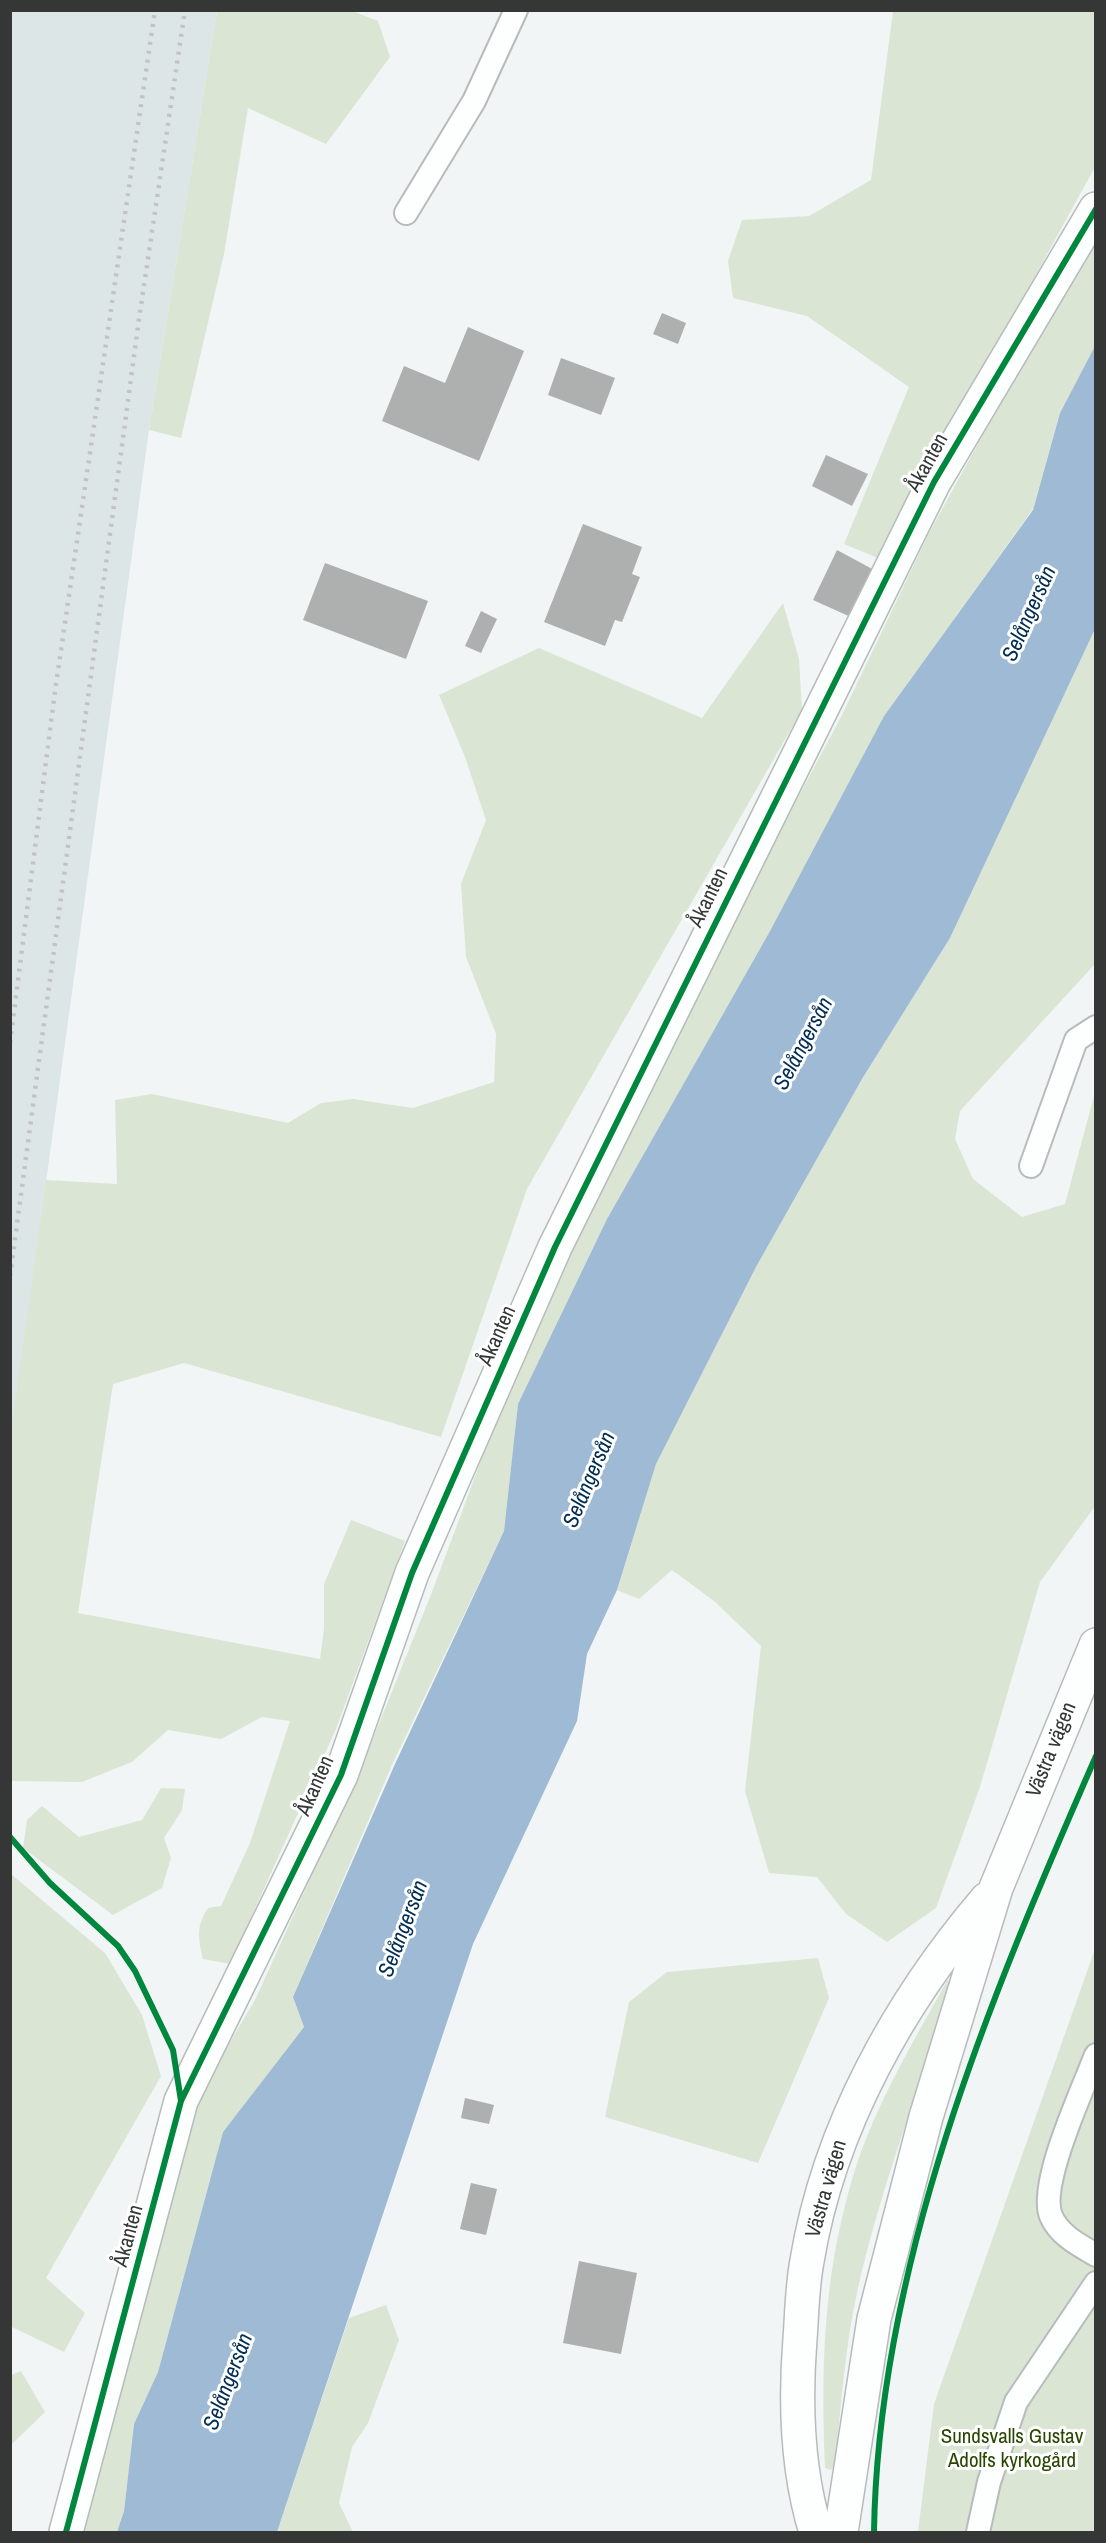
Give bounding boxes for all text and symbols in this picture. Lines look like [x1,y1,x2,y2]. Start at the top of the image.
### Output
street label: Åkanten [902,429,954,497]
water label: Selångersån [997,562,1063,666]
street label: Åkanten [684,864,734,932]
water label: Selångersån [769,993,839,1095]
street label: Åkanten [474,1302,522,1370]
water label: Selångersån [558,1428,622,1532]
street label: Västra vägen [1022,1699,1082,1801]
street label: Åkanten [292,1752,340,1820]
water label: Selångersån [374,1877,434,1981]
street label: Västra vägen [801,2137,853,2241]
street label: Åkanten [109,2202,149,2270]
water label: Selångersån [199,2330,259,2434]
park label: Sundsvalls Gustav Adolfs kyrkogård [941,2424,1083,2474]

